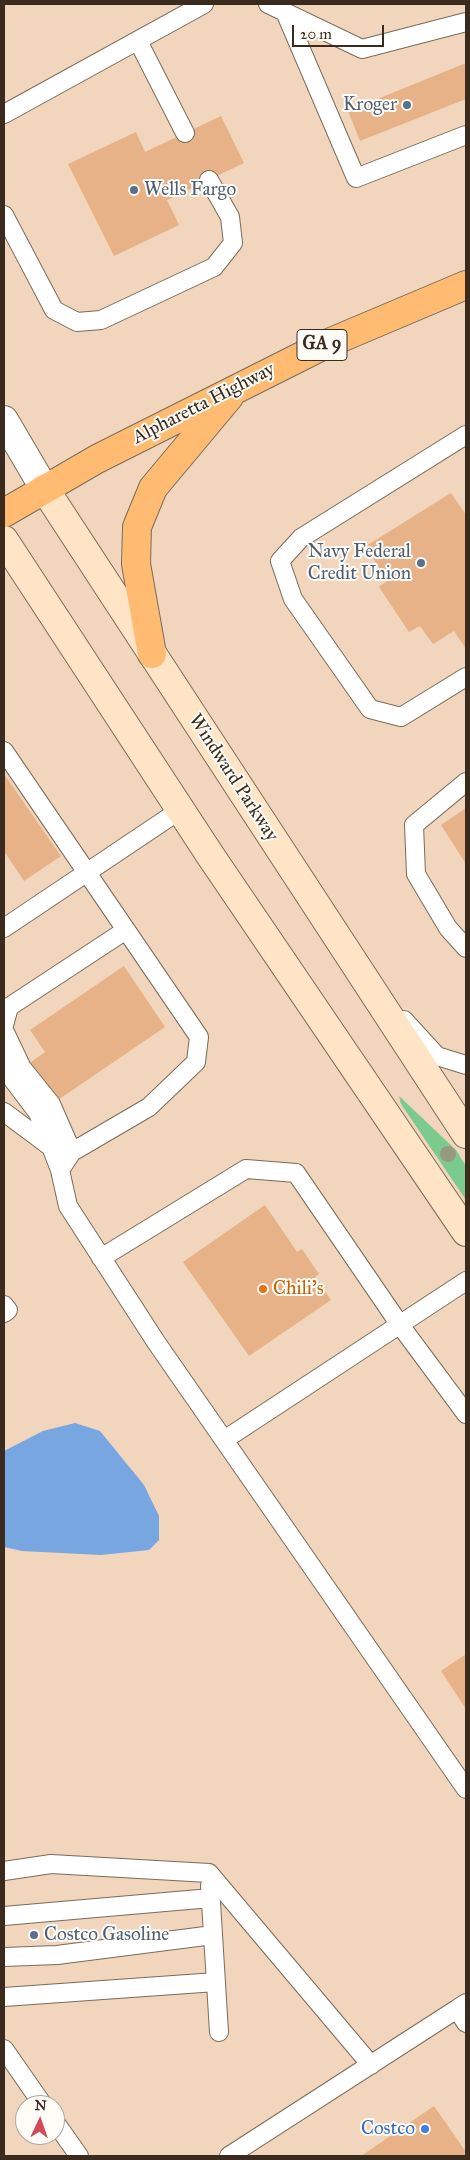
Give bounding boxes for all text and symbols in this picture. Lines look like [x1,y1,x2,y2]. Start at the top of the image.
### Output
scale bar [295,15,388,47]
text: 20 m [300,25,332,43]
place label: Kroger [343,94,397,116]
marker: Kroger [401,99,413,111]
place label: Wells Fargo [144,179,236,201]
marker: Wells Fargo [128,184,140,196]
road number: GA 9 [297,330,347,360]
street label: Alpharetta Highway [129,358,279,450]
place label: Navy Federal Credit Union [308,541,411,585]
marker: Navy Federal Credit Union [415,557,427,569]
street label: Windward Parkway [183,710,283,846]
place label: Chili's [273,1278,324,1300]
marker: Chili's [257,1283,269,1295]
place label: Costco Gasoline [44,1924,169,1946]
marker: Costco Gasoline [28,1929,40,1941]
north arrow [15,2095,65,2145]
text: N [34,2097,47,2114]
place label: Costco [361,2118,415,2140]
marker: Costco [419,2123,431,2135]

